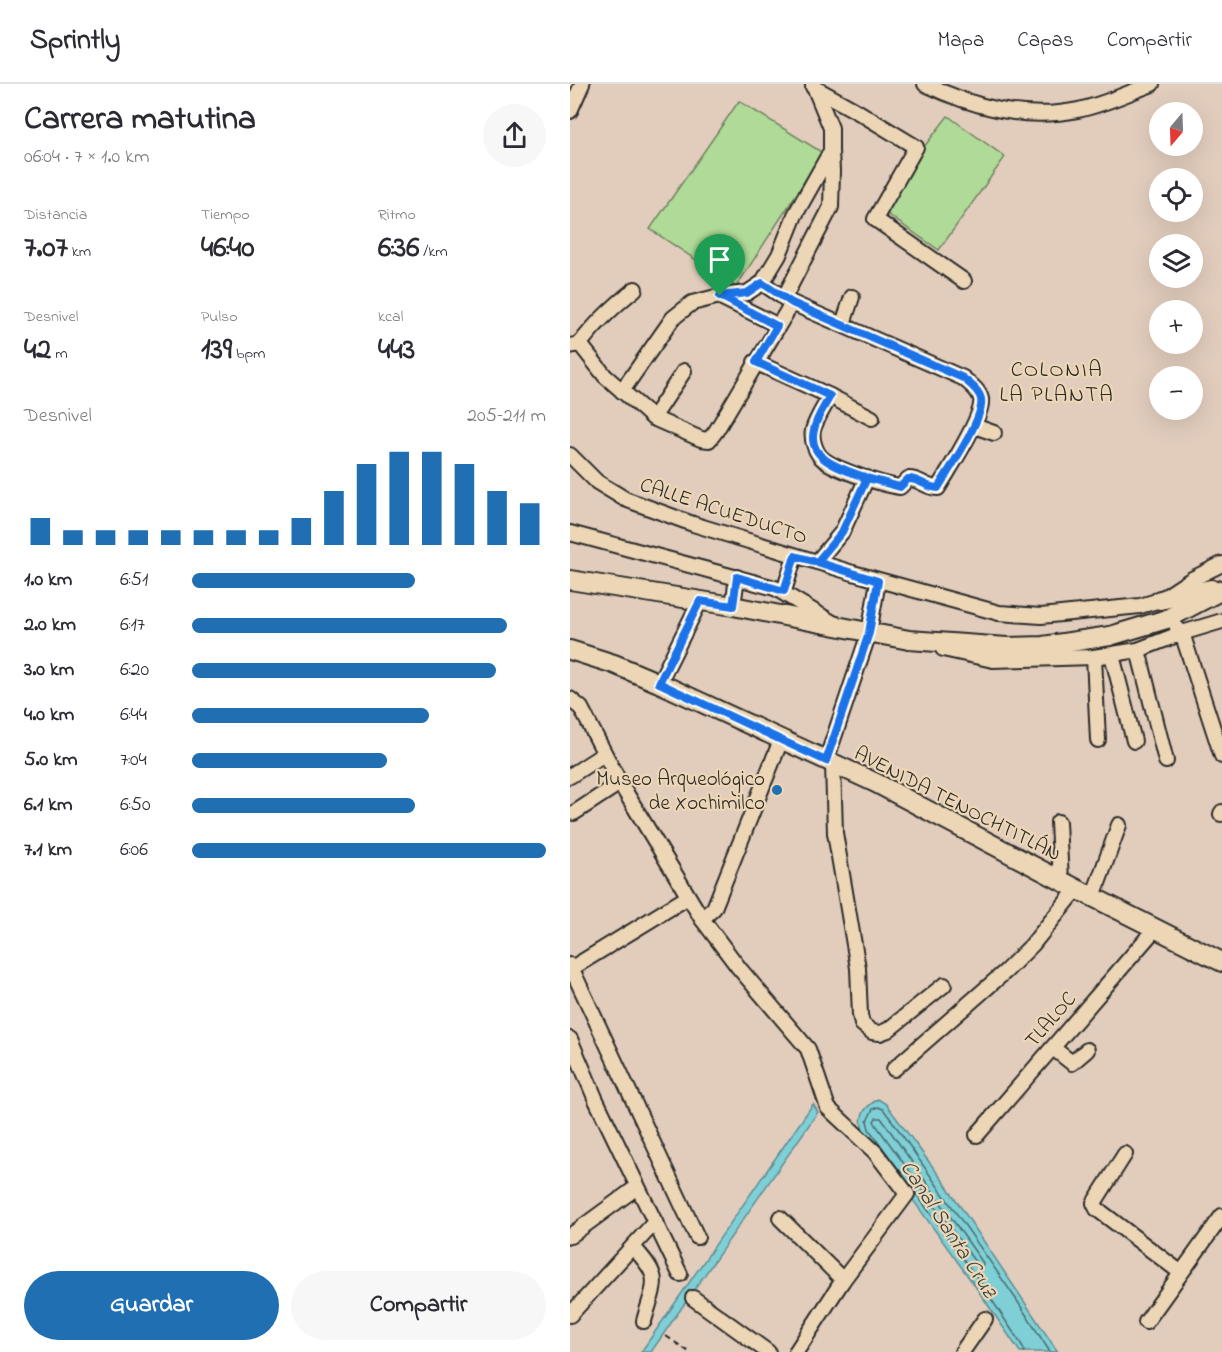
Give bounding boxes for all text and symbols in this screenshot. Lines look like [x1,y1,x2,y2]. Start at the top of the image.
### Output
text: Sprintly [30,21,120,62]
text: Mapa [937,26,984,56]
text: Capas [1017,26,1074,56]
text: Compartir [1107,26,1192,56]
text: Carrera matutina [24,96,256,144]
north arrow [1149,102,1203,156]
map controls [1149,102,1203,420]
button: share [483,104,546,167]
text: 06:04 · 7 × 1.0 km [24,143,149,172]
button: locate [1149,168,1203,222]
text: Distancia [24,203,87,227]
text: Tiempo [201,203,250,227]
text: Ritmo [378,203,416,227]
text: 7.07 [24,227,68,271]
text: 46:40 [201,227,254,271]
text: 6:36 [378,227,419,271]
pin [694,234,745,296]
button: layers [1149,234,1203,288]
text: km [68,240,91,264]
text: /km [419,240,448,264]
icon: arrive [703,243,736,276]
button: + [1149,300,1203,354]
text: Desnivel [24,305,78,329]
text: Pulso [201,305,238,329]
text: kcal [378,305,403,329]
text: 42 [24,329,51,373]
text: 139 [201,329,232,373]
text: 443 [378,329,415,373]
text: m [51,342,68,366]
text: bpm [232,342,266,366]
district label: COLONIA LA PLANTA [1000,355,1114,412]
button: − [1149,366,1203,420]
text: Desnivel [24,402,92,431]
text: 205–211 m [467,402,546,431]
street label: CALLE ACUEDUCTO [636,471,811,553]
text: 1.0 km [24,566,72,595]
text: 6:51 [120,566,148,595]
text: 2.0 km [24,611,76,640]
text: 6:17 [120,611,145,640]
text: 3.0 km [24,656,74,685]
text: 6:20 [120,656,149,685]
text: 4.0 km [24,701,74,730]
text: 6:44 [120,701,147,730]
street label: AVENIDA TENOCHTITLÁN [848,739,1066,870]
text: 5.0 km [24,746,77,775]
text: 7:04 [120,746,147,775]
place label: Museo Arqueológico de Xochimilco [596,765,765,819]
marker: Museo Arqueológico de Xochimilco [770,783,784,797]
text: 6.1 km [24,791,73,820]
text: 6:50 [120,791,151,820]
text: 7.1 km [24,836,72,865]
text: 6:06 [120,836,148,865]
street label: TLALOC [1019,986,1084,1055]
water label: Canal Santa Cruz [891,1155,1005,1306]
button: Guardar [24,1271,279,1340]
button: Compartir [291,1271,546,1340]

